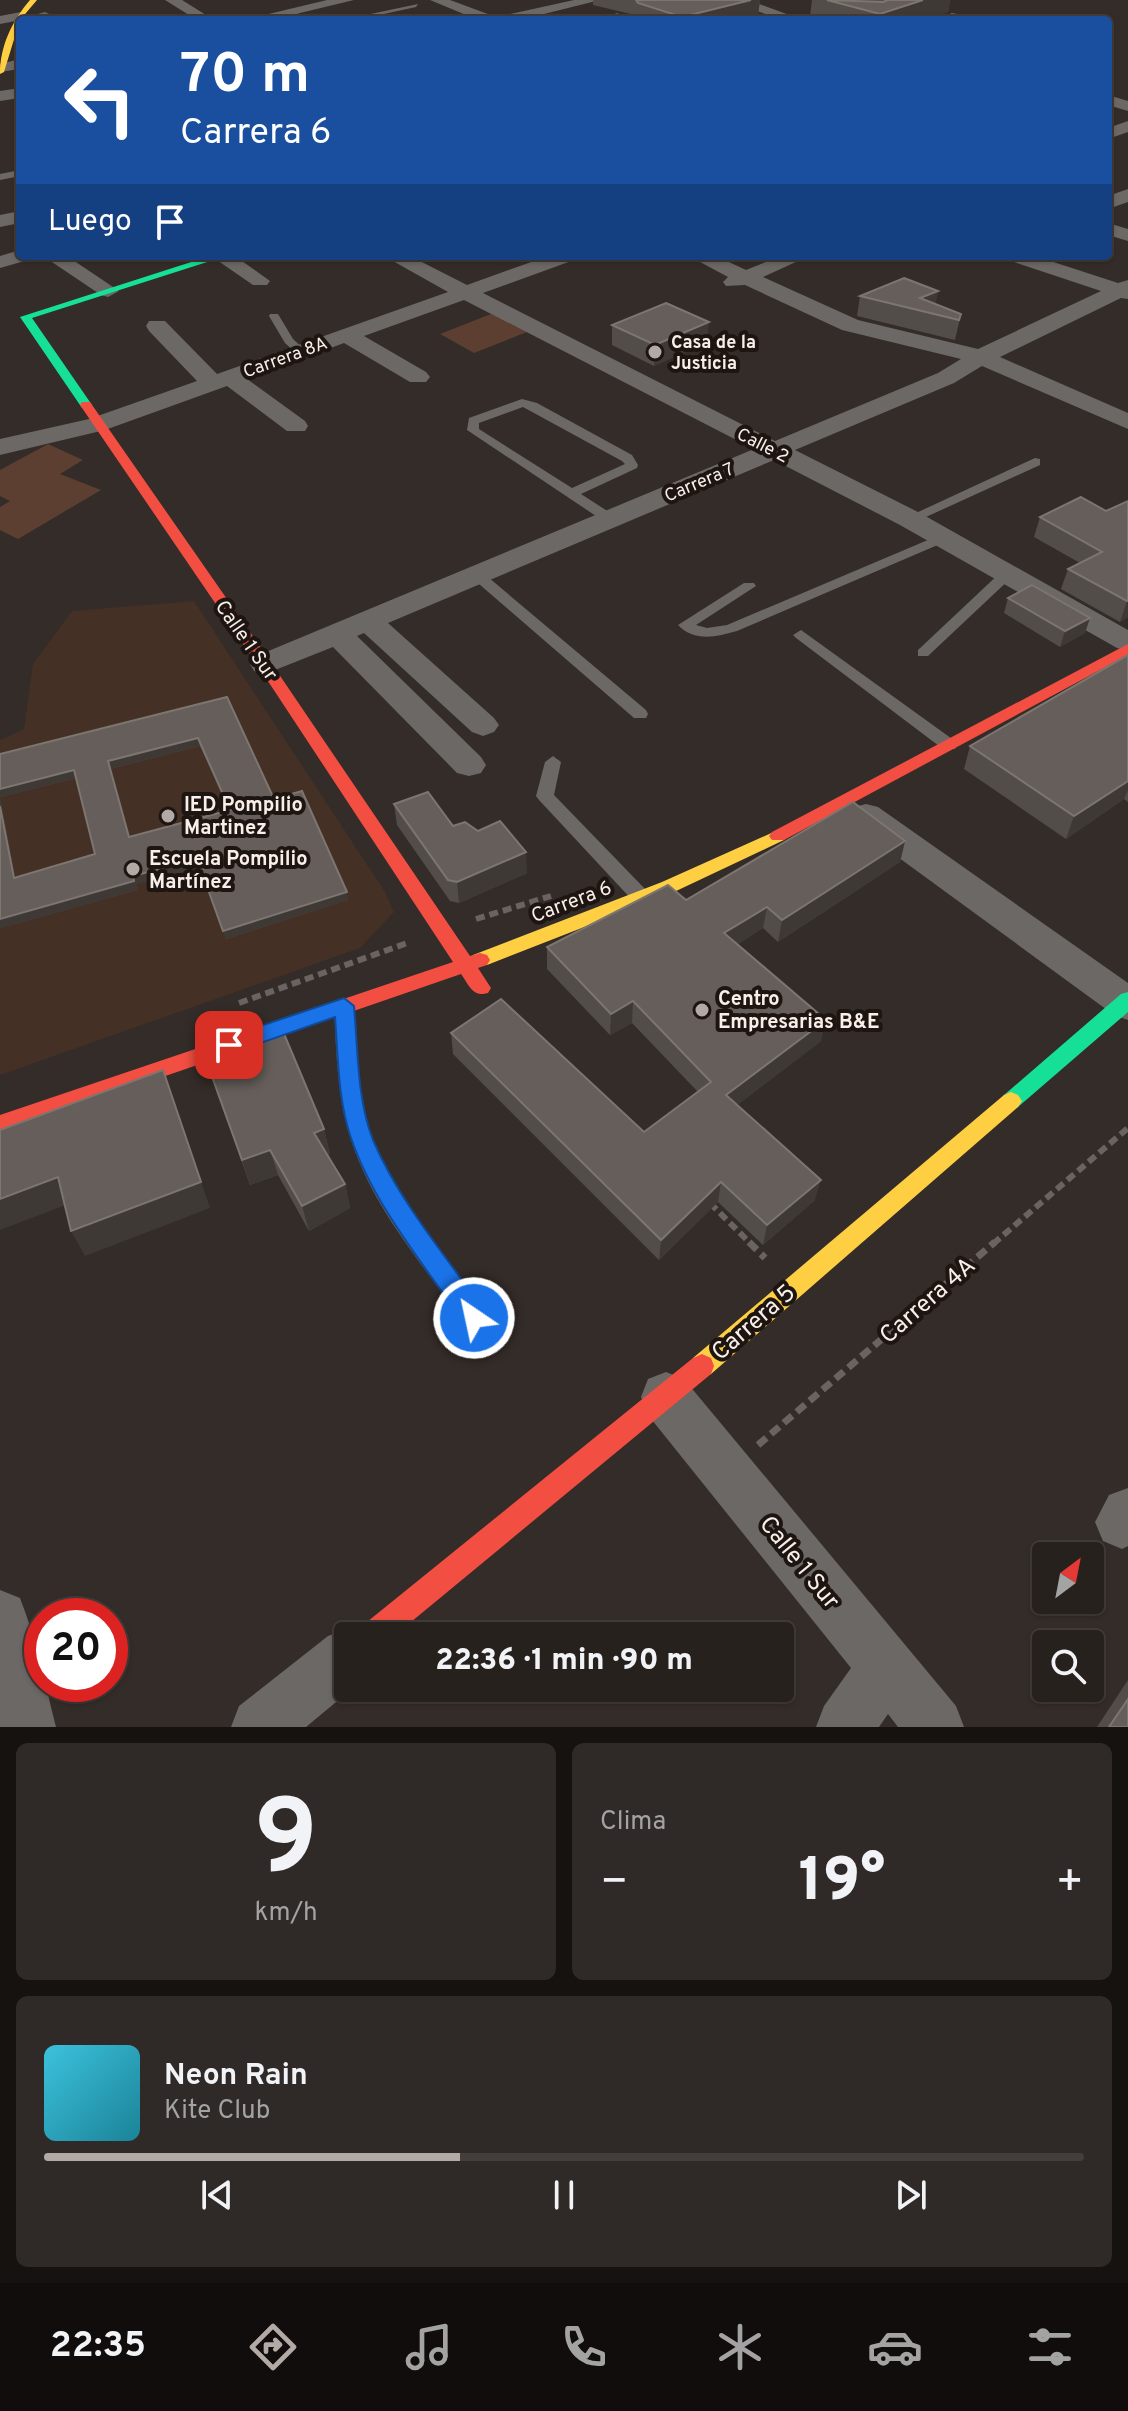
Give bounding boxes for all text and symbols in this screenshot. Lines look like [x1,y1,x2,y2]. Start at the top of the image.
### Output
text: 70 m [180,42,310,112]
icon: left [48,48,152,152]
text: Carrera 6 [180,111,332,157]
icon: arrive [148,200,192,244]
text: Luego [48,204,132,241]
place label: Casa de la Justicia [671,332,756,376]
street label: Carrera 8A [240,333,331,384]
marker: Casa de la Justicia [646,343,664,361]
street label: Calle 2 [732,423,792,469]
street label: Carrera 7 [661,458,738,508]
street label: Calle 1 Sur [208,596,283,687]
place label: IED Pompilio Martinez [184,793,303,842]
marker: IED Pompilio Martinez [159,807,177,825]
place label: Escuela Pompilio Martínez [149,847,308,896]
marker: Escuela Pompilio Martínez [124,860,142,878]
street label: Carrera 6 [528,876,616,930]
place label: Centro Empresarias B&E [718,987,879,1036]
marker: Centro Empresarias B&E [693,1001,711,1019]
pin [195,1011,263,1079]
icon: arrive [207,1023,251,1067]
street label: Carrera 4A [874,1252,982,1351]
position arrow [432,1276,516,1360]
street label: Carrera 5 [706,1279,802,1368]
street label: Calle 1 Sur [752,1511,845,1616]
north arrow [1032,1542,1104,1614]
map controls [1032,1542,1104,1702]
speed limit sign: 20 [24,1598,128,1702]
button: search [1032,1630,1104,1702]
text: 22:36 · 1 min · 90 m [435,1643,693,1680]
text: 9 [254,1779,318,1911]
text: Clima [600,1806,666,1839]
text: 19° [799,1846,885,1922]
text: − [600,1856,628,1912]
text: + [1056,1856,1084,1912]
text: km/h [254,1897,318,1930]
text: Neon Rain [164,2058,308,2095]
text: Kite Club [164,2095,270,2128]
icon: previous [195,2173,239,2217]
icon: pause [542,2173,586,2217]
icon: next [889,2173,933,2217]
icon: directions [245,2319,301,2375]
icon: music [401,2319,457,2375]
icon: phone [556,2319,612,2375]
icon: climate [712,2319,768,2375]
icon: car [867,2319,923,2375]
icon: filters [1022,2319,1078,2375]
text: 22:35 [50,2324,146,2370]

